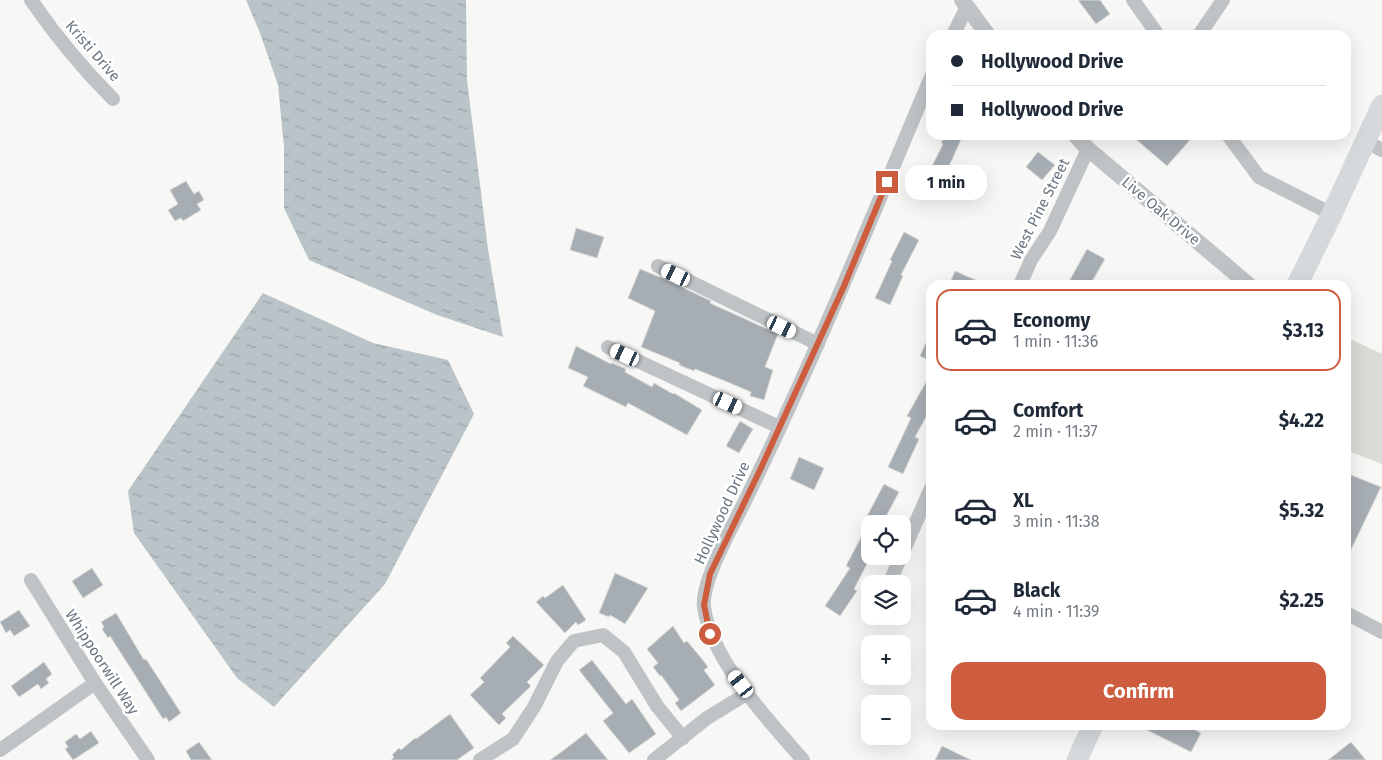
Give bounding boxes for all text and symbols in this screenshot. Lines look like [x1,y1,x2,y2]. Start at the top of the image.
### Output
street label: Kristi Drive [62,17,124,85]
text: Hollywood Drive [981,50,1123,73]
text: Hollywood Drive [981,98,1123,121]
street label: West Pine Street [1007,155,1074,263]
callout: 1 min [904,164,987,200]
route end [876,171,898,193]
text: 1 min [927,173,965,192]
street label: Live Oak Drive [1118,173,1204,249]
car [659,262,692,288]
icon: car [953,308,998,353]
text: Economy [1013,309,1090,332]
car [765,314,798,340]
text: $3.13 [1282,319,1324,342]
text: 1 min · 11:36 [1013,332,1098,351]
car [608,342,641,368]
car [711,390,744,416]
icon: car [953,398,998,443]
text: Comfort [1013,399,1083,422]
text: $4.22 [1279,409,1324,432]
text: 2 min · 11:37 [1013,422,1098,441]
street label: Hollywood Drive [690,459,754,567]
icon: car [953,488,998,533]
text: XL [1013,489,1034,512]
text: $5.32 [1279,499,1324,522]
text: 3 min · 11:38 [1013,512,1100,531]
map controls [861,515,911,745]
button: locate [861,515,911,565]
button: layers [861,575,911,625]
icon: car [953,578,998,623]
text: Black [1013,579,1060,602]
text: $2.25 [1279,589,1324,612]
text: 4 min · 11:39 [1013,602,1099,621]
street label: Whippoorwill Way [61,606,143,718]
route start [699,623,721,645]
button: + [861,635,911,685]
button: Confirm [951,662,1326,720]
car [725,668,756,700]
button: − [861,695,911,745]

